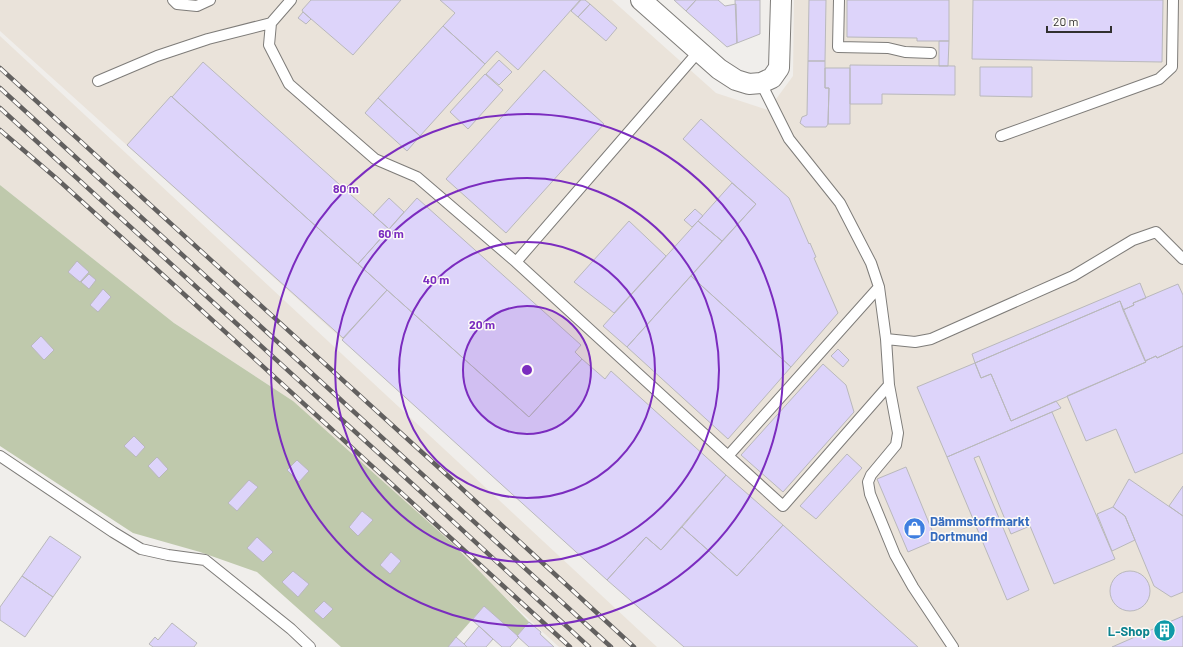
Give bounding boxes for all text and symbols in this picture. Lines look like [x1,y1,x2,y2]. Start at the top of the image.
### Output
scale bar [1047,8,1111,34]
text: 20 m [1053,14,1079,28]
text: 80 m [333,181,359,195]
text: 60 m [378,226,404,240]
text: 40 m [423,272,449,286]
text: 20 m [469,317,495,331]
centre of rings [520,363,534,377]
place label: Dämmstoffmarkt Dortmund [930,513,1030,544]
shop icon: Dämmstoffmarkt Dortmund [901,515,927,541]
building icon: L-Shop [1152,618,1178,644]
place label: L-Shop [1108,623,1150,639]

